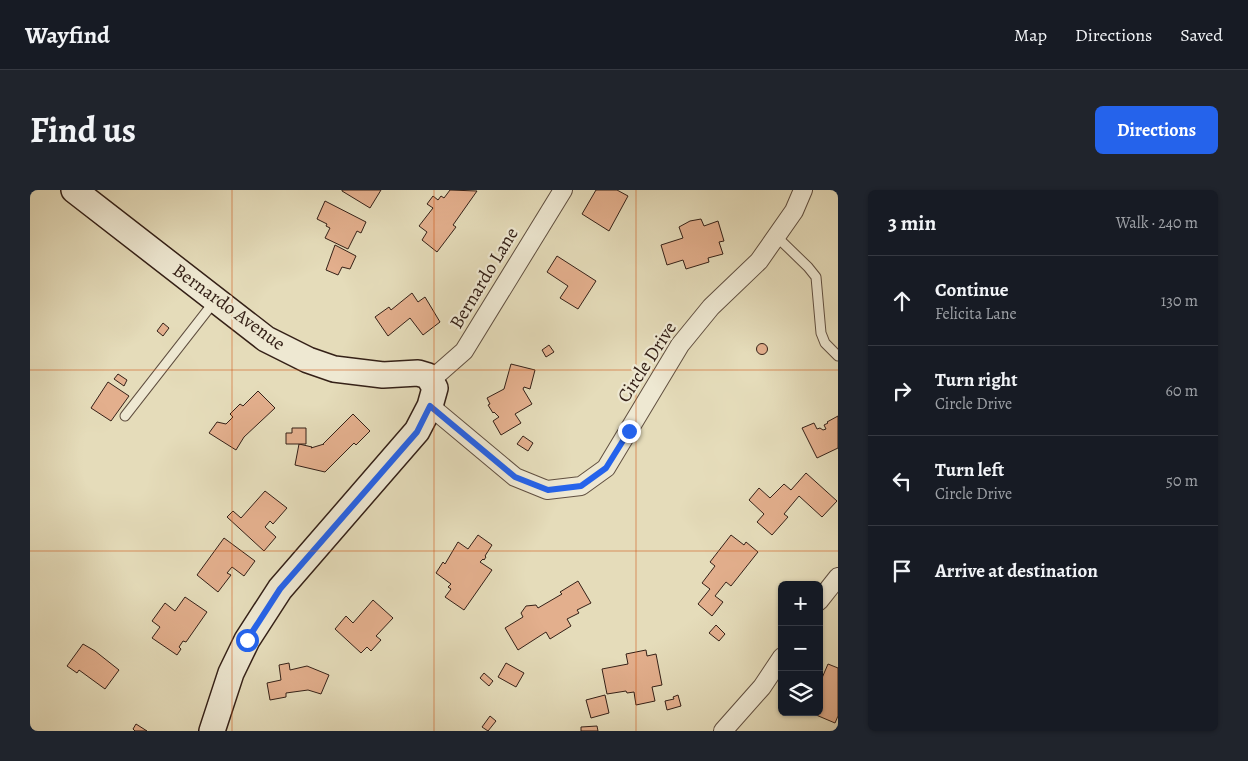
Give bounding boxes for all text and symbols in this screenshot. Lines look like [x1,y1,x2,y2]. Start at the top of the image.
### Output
text: Wayfind [25,19,110,51]
text: Map [1014,23,1047,47]
text: Directions [1075,23,1152,47]
text: Saved [1180,23,1223,47]
text: Find us [30,106,136,154]
button: Directions [1095,106,1218,154]
text: 3 min [888,209,936,237]
text: Walk · 240 m [1116,212,1198,234]
street label: Bernardo Lane [443,222,525,334]
street label: Bernardo Avenue [167,257,291,357]
text: Continue [935,277,1009,303]
icon: ahead [888,287,916,315]
text: 130 m [1161,290,1198,312]
text: Felicita Lane [935,303,1017,325]
street label: Circle Drive [611,317,683,407]
text: Turn right [935,367,1017,393]
icon: right [888,377,916,405]
text: 60 m [1166,380,1198,402]
text: Circle Drive [935,393,1012,415]
route end [618,420,641,443]
text: Turn left [935,457,1004,483]
icon: left [888,467,916,495]
text: 50 m [1166,470,1198,492]
text: Circle Drive [935,483,1012,505]
icon: arrive [888,557,916,585]
text: Arrive at destination [935,558,1098,584]
map controls [778,581,823,716]
button: + [778,581,823,626]
button: − [778,626,823,671]
route start [236,629,259,652]
button: layers [778,671,823,716]

